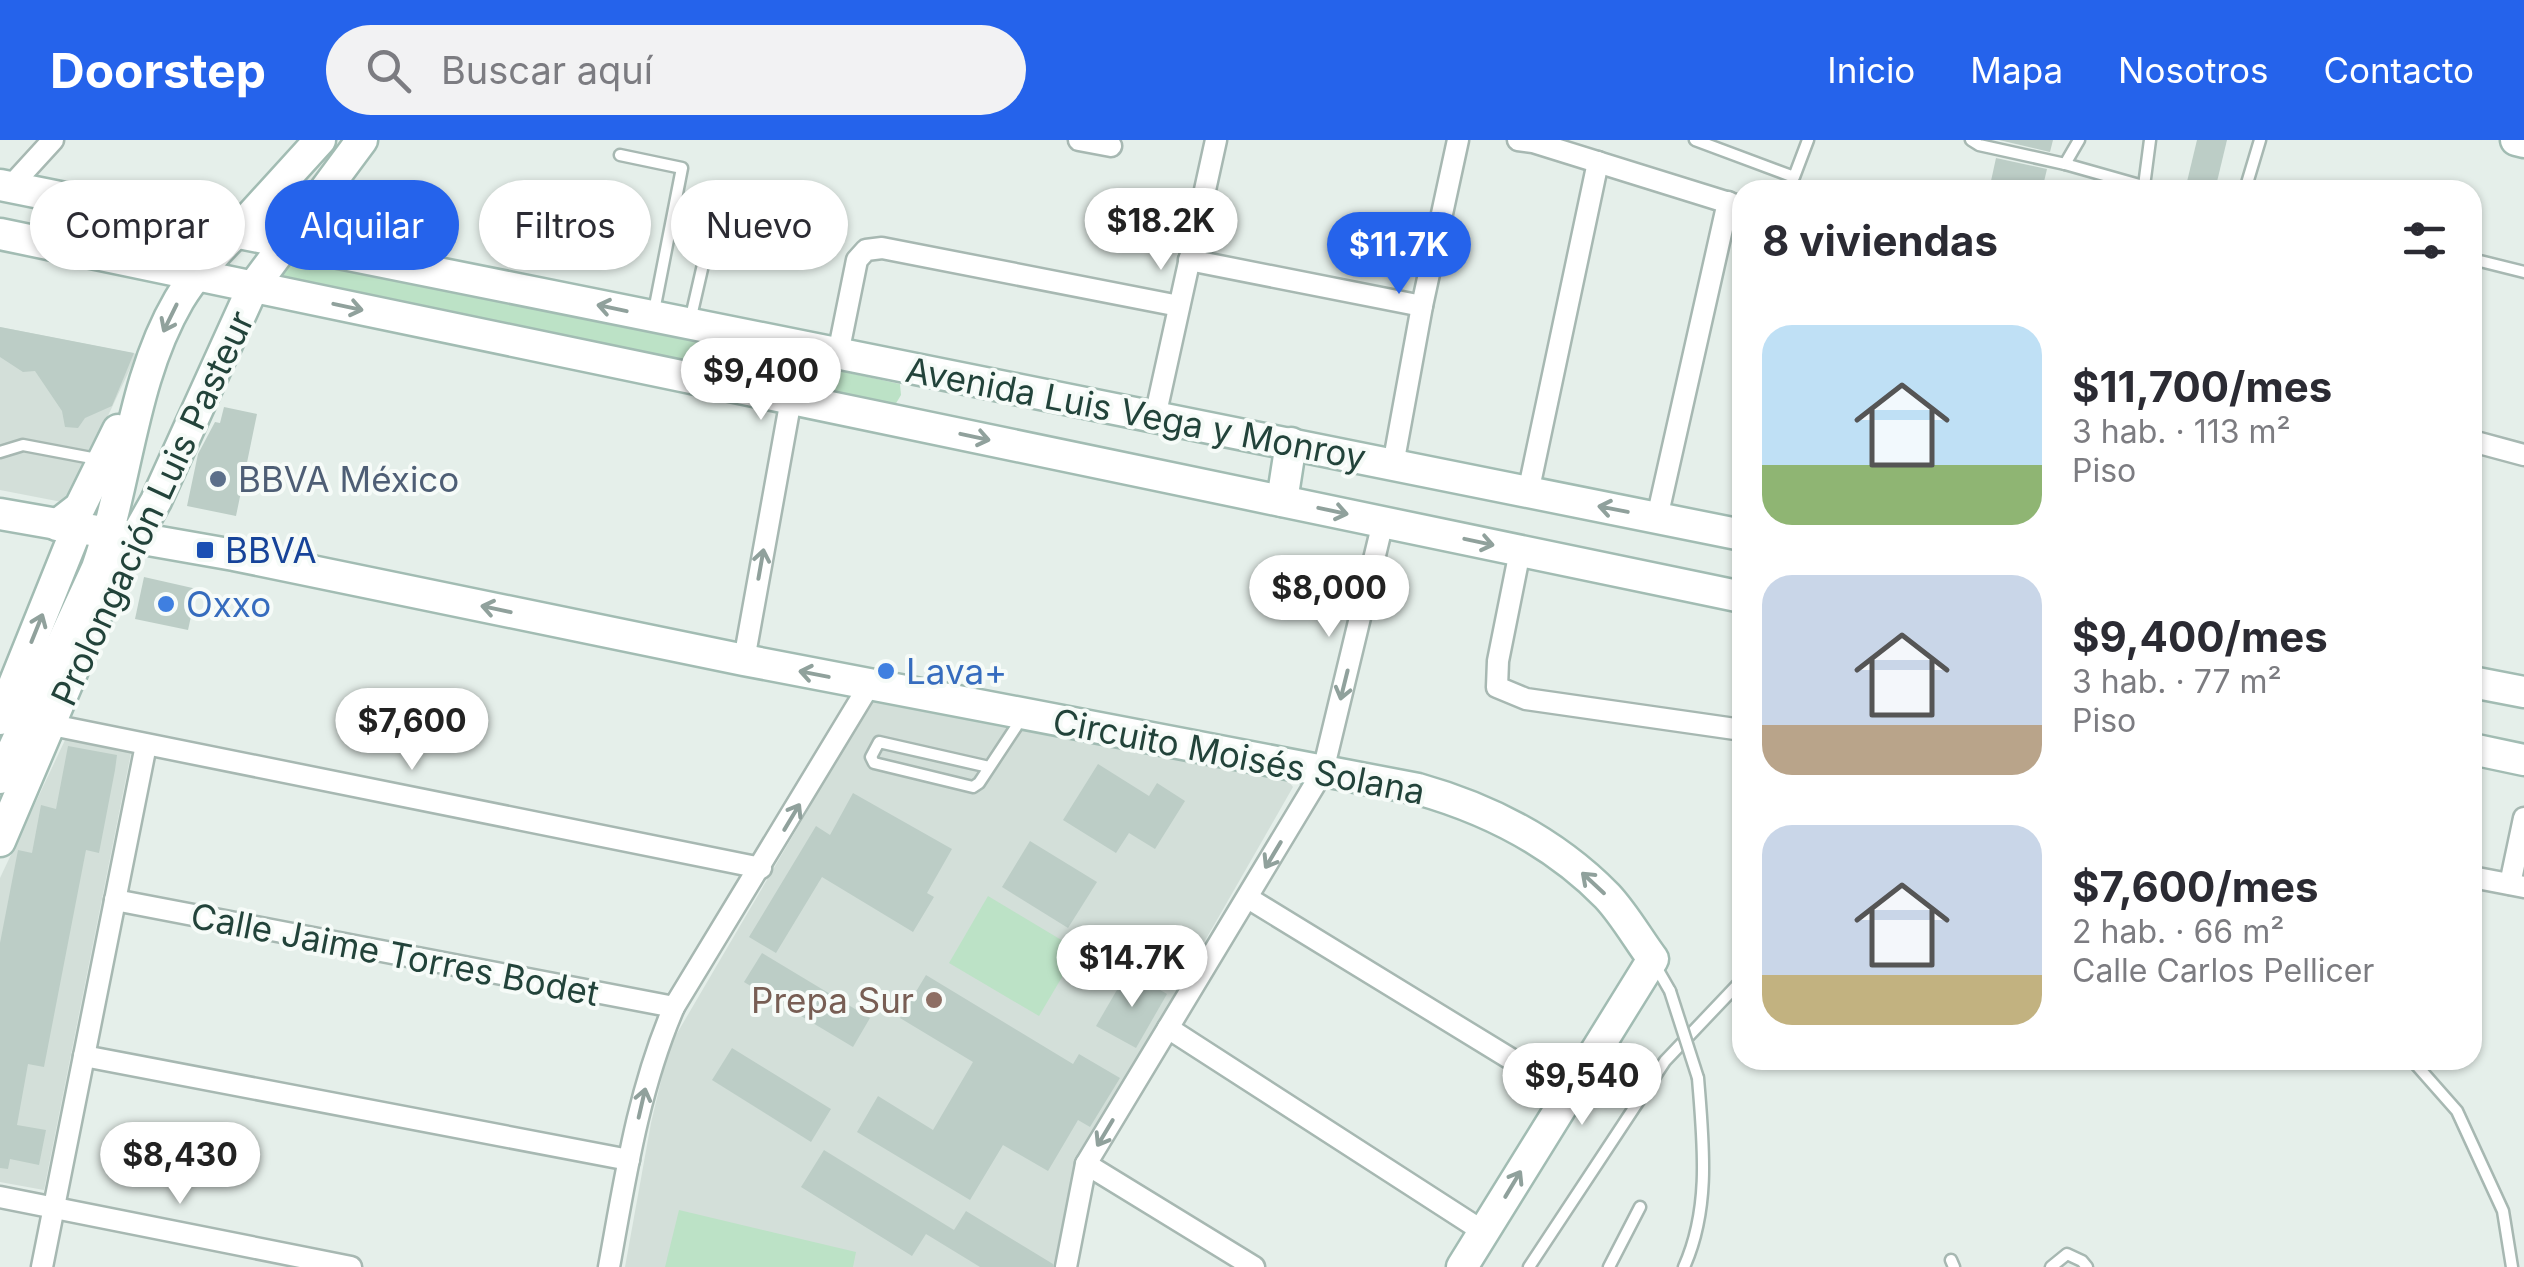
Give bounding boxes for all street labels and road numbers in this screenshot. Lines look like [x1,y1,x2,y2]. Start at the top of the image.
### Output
street label: Prolongación Luis Pasteur [42,304,262,712]
street label: Avenida Luis Vega y Monroy [902,348,1370,478]
street label: Circuito Moisés Solana [1049,699,1429,813]
street label: Calle Jaime Torres Bodet [188,894,602,1014]

